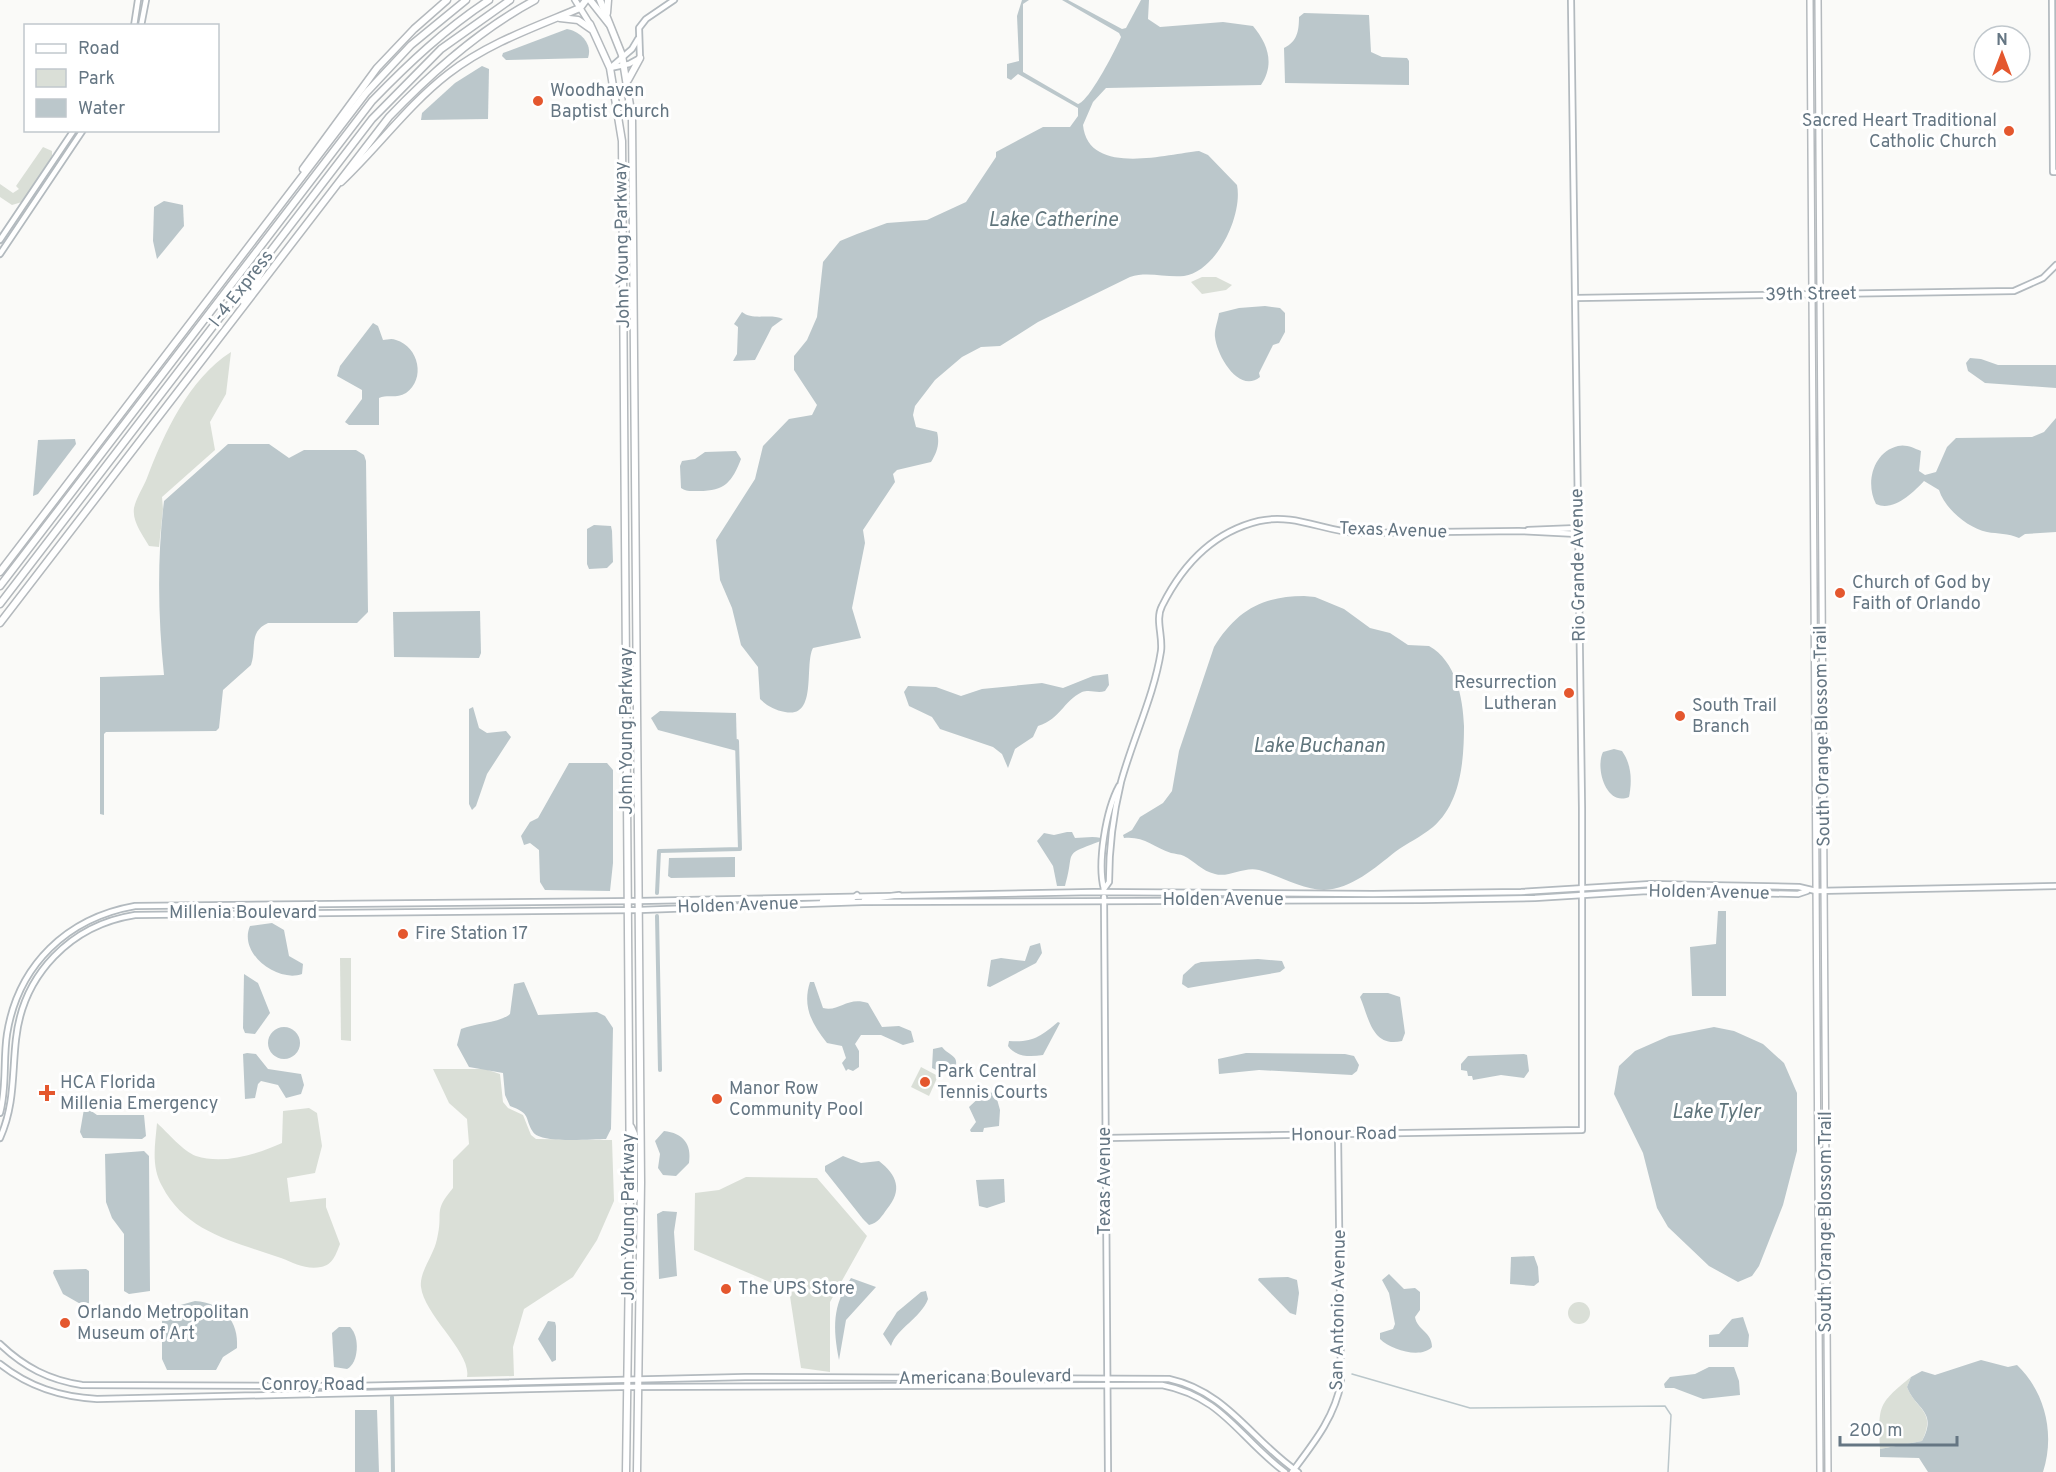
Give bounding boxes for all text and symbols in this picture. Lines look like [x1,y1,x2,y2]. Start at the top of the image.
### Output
legend [24,24,219,132]
north arrow [1972,24,2032,84]
text: N [1996,31,2008,51]
text: Road [78,38,120,61]
text: Park [78,68,115,91]
place label: Woodhaven Baptist Church [550,80,670,124]
marker: Woodhaven Baptist Church [531,94,545,108]
text: Water [78,98,125,121]
place label: Sacred Heart Traditional Catholic Church [1802,110,1997,154]
marker: Sacred Heart Traditional Catholic Church [2002,124,2016,138]
street label: John Young Parkway [610,161,636,329]
water label: Lake Catherine [988,208,1118,234]
street label: I-4 Express [205,246,279,332]
street label: 39th Street [1765,283,1857,307]
street label: Rio Grande Avenue [1566,488,1592,642]
street label: Texas Avenue [1338,518,1448,544]
place label: Church of God by Faith of Orlando [1852,572,1991,616]
marker: Church of God by Faith of Orlando [1833,586,1847,600]
street label: South Orange Blossom Trail [1810,625,1836,847]
street label: John Young Parkway [616,647,639,815]
place label: Resurrection Lutheran [1454,672,1557,716]
marker: Resurrection Lutheran [1562,686,1576,700]
place label: South Trail Branch [1692,695,1777,739]
marker: South Trail Branch [1673,709,1687,723]
water label: Lake Buchanan [1253,734,1385,760]
street label: Holden Avenue [1648,880,1770,906]
street label: Holden Avenue [1162,889,1284,912]
street label: Holden Avenue [677,892,799,920]
street label: Millenia Boulevard [169,902,317,925]
place label: Fire Station 17 [415,923,528,946]
marker: Fire Station 17 [396,927,410,941]
place label: Park Central Tennis Courts [937,1061,1048,1105]
place label: HCA Florida Millenia Emergency [60,1072,218,1116]
marker: Park Central Tennis Courts [918,1075,932,1089]
place label: Manor Row Community Pool [729,1078,863,1122]
marker: HCA Florida Millenia Emergency [38,1084,56,1102]
marker: Manor Row Community Pool [710,1092,724,1106]
water label: Lake Tyler [1672,1100,1762,1126]
street label: South Orange Blossom Trail [1815,1111,1838,1333]
street label: Honour Road [1291,1123,1397,1147]
street label: Texas Avenue [1094,1127,1117,1235]
street label: John Young Parkway [618,1133,641,1301]
street label: San Antonio Avenue [1326,1229,1352,1391]
place label: The UPS Store [738,1278,855,1301]
marker: The UPS Store [719,1282,733,1296]
place label: Orlando Metropolitan Museum of Art [77,1302,249,1346]
marker: Orlando Metropolitan Museum of Art [58,1316,72,1330]
street label: Americana Boulevard [898,1365,1072,1391]
street label: Conroy Road [261,1374,365,1397]
scale bar [1840,1409,1957,1447]
text: 200 m [1849,1420,1902,1443]

